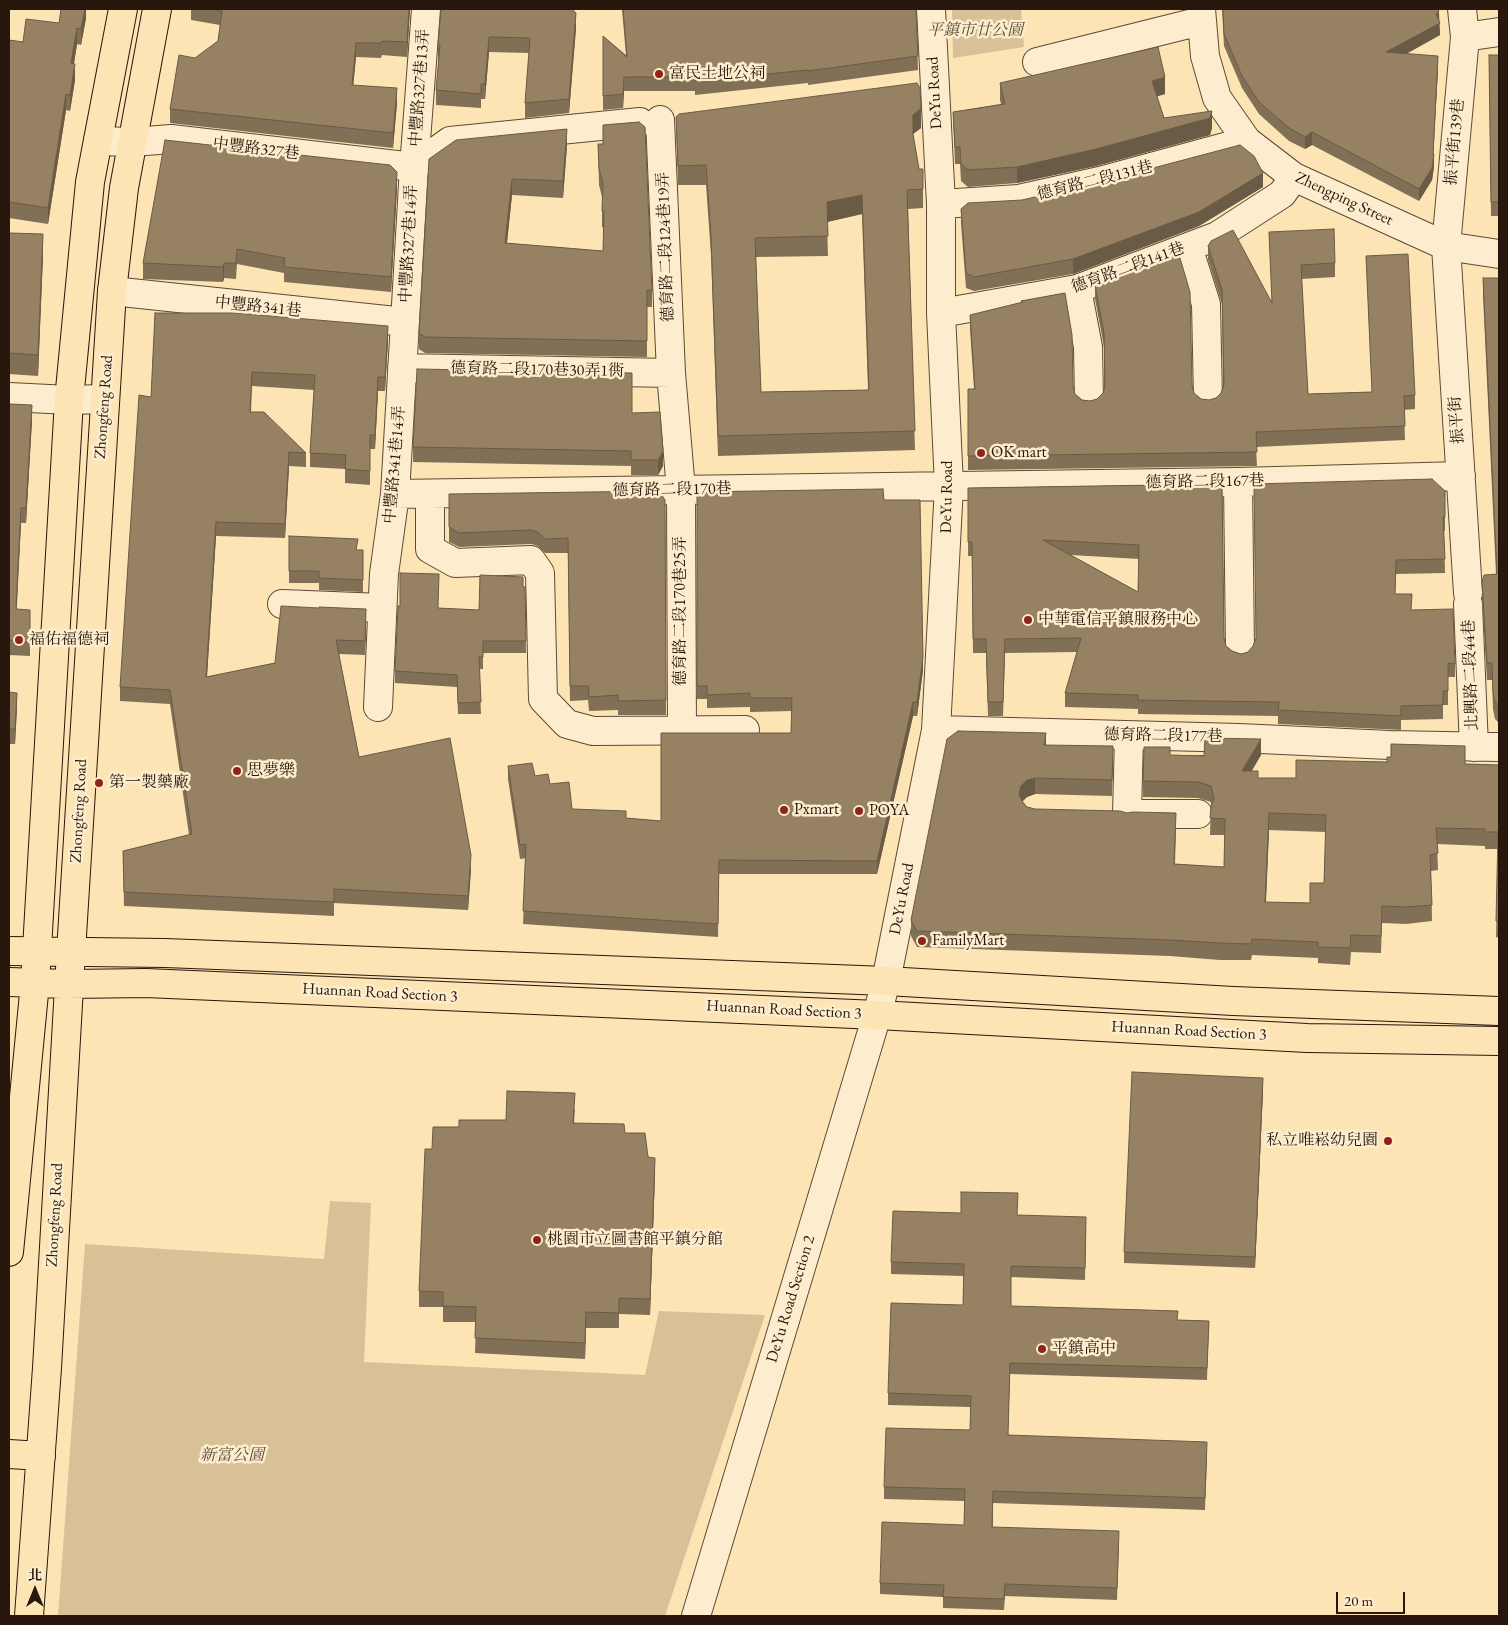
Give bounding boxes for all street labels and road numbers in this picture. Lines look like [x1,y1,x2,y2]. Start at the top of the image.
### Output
street label: 中豐路327巷13弄 [406,28,434,148]
street label: DeYu Road [924,56,946,130]
street label: 振平街139巷 [1442,98,1468,186]
street label: 中豐路327巷 [212,134,300,164]
street label: 德育路二段131巷 [1035,157,1155,205]
street label: Zhengping Street [1292,168,1396,230]
street label: 德育路二段124巷19弄 [654,172,678,322]
street label: 中豐路327巷14弄 [396,184,422,304]
street label: 德育路二段141巷 [1069,239,1187,297]
street label: 中豐路341巷 [214,293,302,321]
street label: Zhongfeng Road [91,354,117,460]
street label: 德育路二段170巷30弄1衖 [450,359,624,381]
street label: 振平街 [1446,395,1468,445]
street label: 中豐路341巷14弄 [380,405,410,525]
street label: DeYu Road [937,461,957,533]
street label: 德育路二段167巷 [1145,471,1265,493]
street label: 德育路二段170巷 [612,479,732,501]
street label: 德育路二段170巷25弄 [671,536,691,686]
street label: 北興路二段44巷 [1459,619,1483,731]
street label: 德育路二段177巷 [1103,725,1223,747]
street label: Zhongfeng Road [67,758,91,864]
street label: DeYu Road [886,861,918,937]
street label: Huannan Road Section 3 [302,979,458,1007]
street label: Huannan Road Section 3 [706,996,862,1024]
street label: Huannan Road Section 3 [1111,1017,1267,1045]
street label: Zhongfeng Road [43,1162,67,1268]
street label: DeYu Road Section 2 [763,1233,819,1365]

